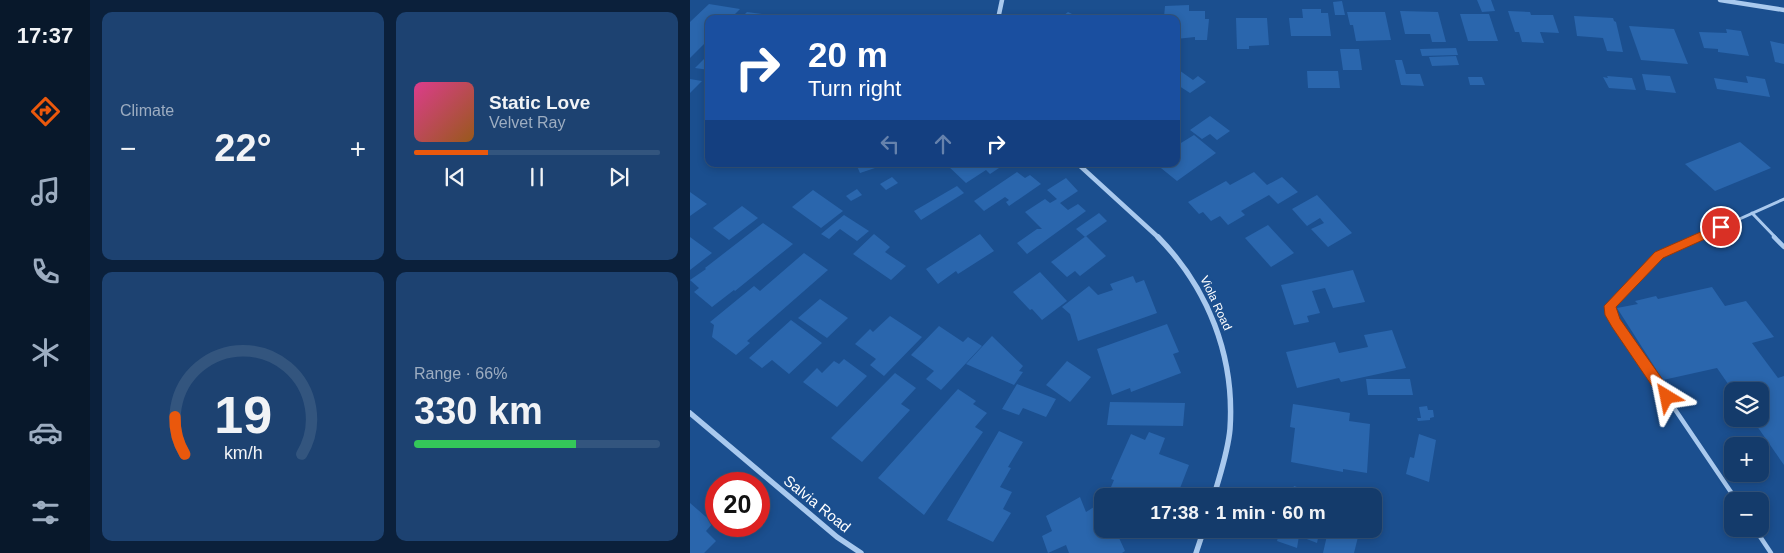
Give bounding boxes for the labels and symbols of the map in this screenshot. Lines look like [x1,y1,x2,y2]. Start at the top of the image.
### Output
pin [1700,206,1742,248]
street label: Viola Road [1197,274,1235,332]
position arrow [1640,370,1692,422]
speed limit sign: 20 [705,472,770,537]
street label: Salvia Road [781,472,854,536]

